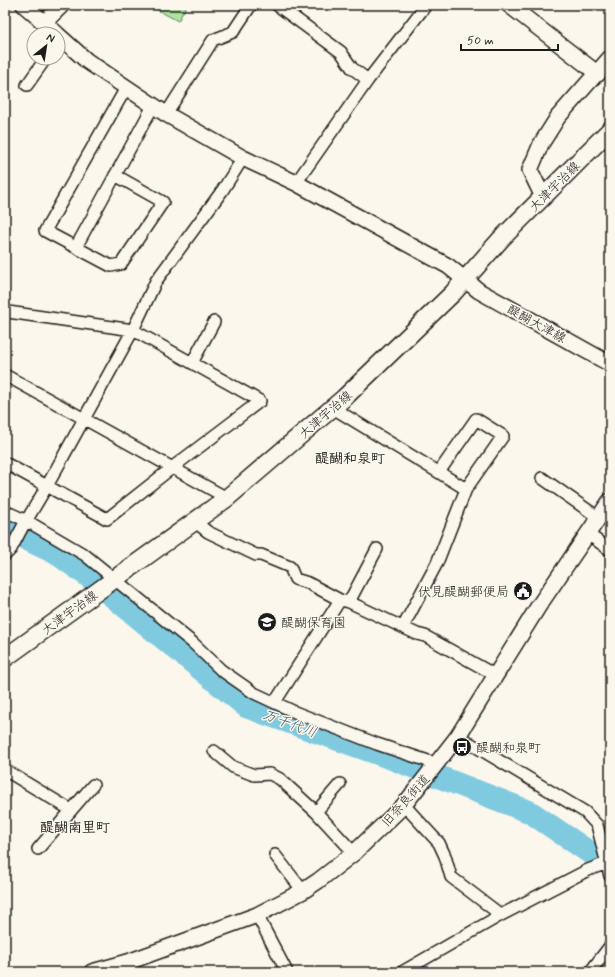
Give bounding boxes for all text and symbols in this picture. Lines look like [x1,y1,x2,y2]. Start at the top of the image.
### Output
north arrow [26,26,66,66]
scale bar [461,26,558,52]
text: N [44,30,57,46]
text: 50 m [467,33,494,49]
street label: 大津宇治線 [526,157,585,216]
street label: 醍醐大津線 [504,301,570,348]
street label: 大津宇治線 [296,387,357,443]
district label: 醍醐和泉町 [315,450,385,468]
public building icon: 伏見醍醐郵便局 [512,580,534,602]
place label: 伏見醍醐郵便局 [418,584,509,601]
street label: 大津宇治線 [39,587,102,639]
school or university icon: 醍醐保育園 [256,611,278,633]
place label: 醍醐保育園 [281,615,346,632]
water label: 万千代川 [260,706,319,742]
bus stop icon: 醍醐和泉町 [451,736,473,758]
place label: 醍醐和泉町 [476,740,541,757]
street label: 旧奈良街道 [378,771,434,831]
district label: 醍醐南里町 [40,819,110,837]

